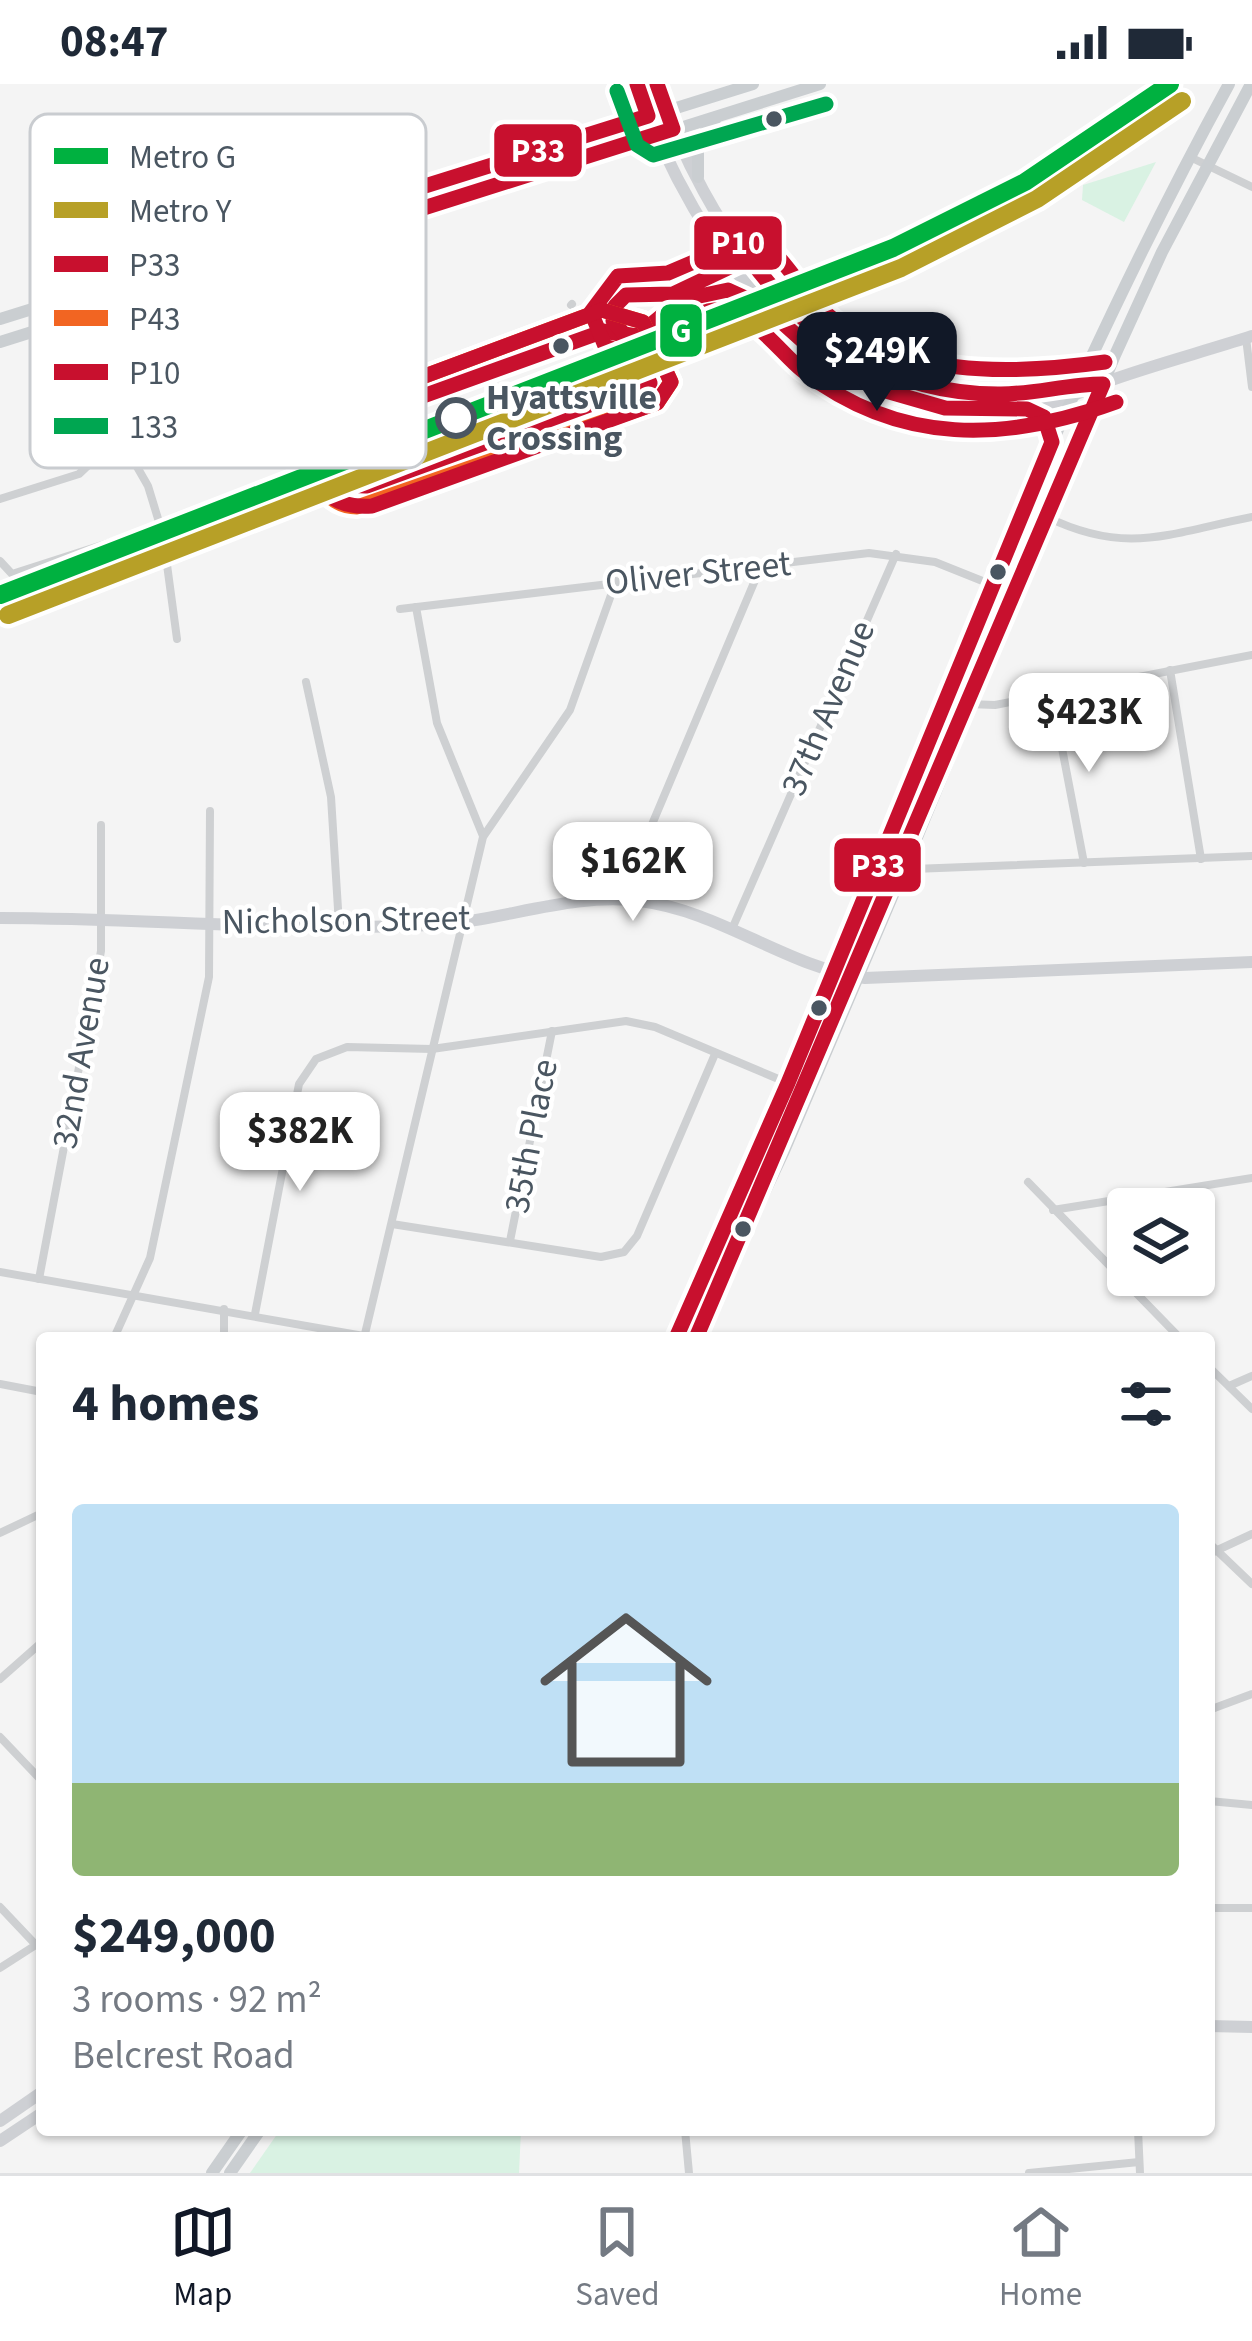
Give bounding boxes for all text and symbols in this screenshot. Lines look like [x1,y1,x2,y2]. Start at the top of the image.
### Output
text: 08:47 [60,10,169,74]
unlabelled marker [763,108,785,130]
legend [30,114,426,468]
line badge: P33 [492,122,584,179]
text: P33 [511,128,565,175]
text: Metro G [129,134,236,181]
text: Metro Y [129,188,232,235]
line badge: P10 [692,214,784,272]
text: P10 [711,220,765,267]
text: P33 [129,242,180,289]
text: P43 [129,296,180,343]
line badge: G [658,302,704,359]
text: G [670,308,692,355]
pin: $249K [793,312,961,414]
text: $249K [824,323,930,379]
unlabelled marker [550,335,572,357]
text: P10 [129,350,180,397]
place label: Hyattsville Crossing [486,372,657,464]
marker: Hyattsville Crossing [437,399,475,437]
text: 133 [129,404,178,451]
street label: Oliver Street [603,538,793,608]
unlabelled marker [987,561,1009,583]
street label: 37th Avenue [768,613,888,803]
pin: $423K [1005,673,1173,775]
text: $423K [1036,684,1142,740]
pin: $162K [549,822,717,924]
text: $162K [580,833,686,889]
line badge: P33 [832,836,923,894]
text: P33 [851,843,905,890]
street label: Nicholson Street [221,892,471,948]
street label: 32nd Avenue [39,953,123,1153]
unlabelled marker [808,997,830,1019]
street label: 35th Place [491,1055,571,1217]
pin: $382K [216,1092,384,1194]
text: $382K [247,1103,353,1159]
map controls [1107,1188,1215,1296]
button: layers [1107,1188,1215,1296]
unlabelled marker [732,1218,754,1240]
text: 4 homes [72,1368,259,1440]
icon: filters [1113,1371,1179,1437]
icon: home [518,1582,734,1798]
text: $249,000 [72,1900,276,1972]
text: 3 rooms · 92 m² [72,1972,322,2028]
text: Belcrest Road [72,2028,295,2084]
tab: Map [170,2199,236,2318]
tab: Saved [575,2199,660,2318]
tab: Home [999,2199,1082,2318]

